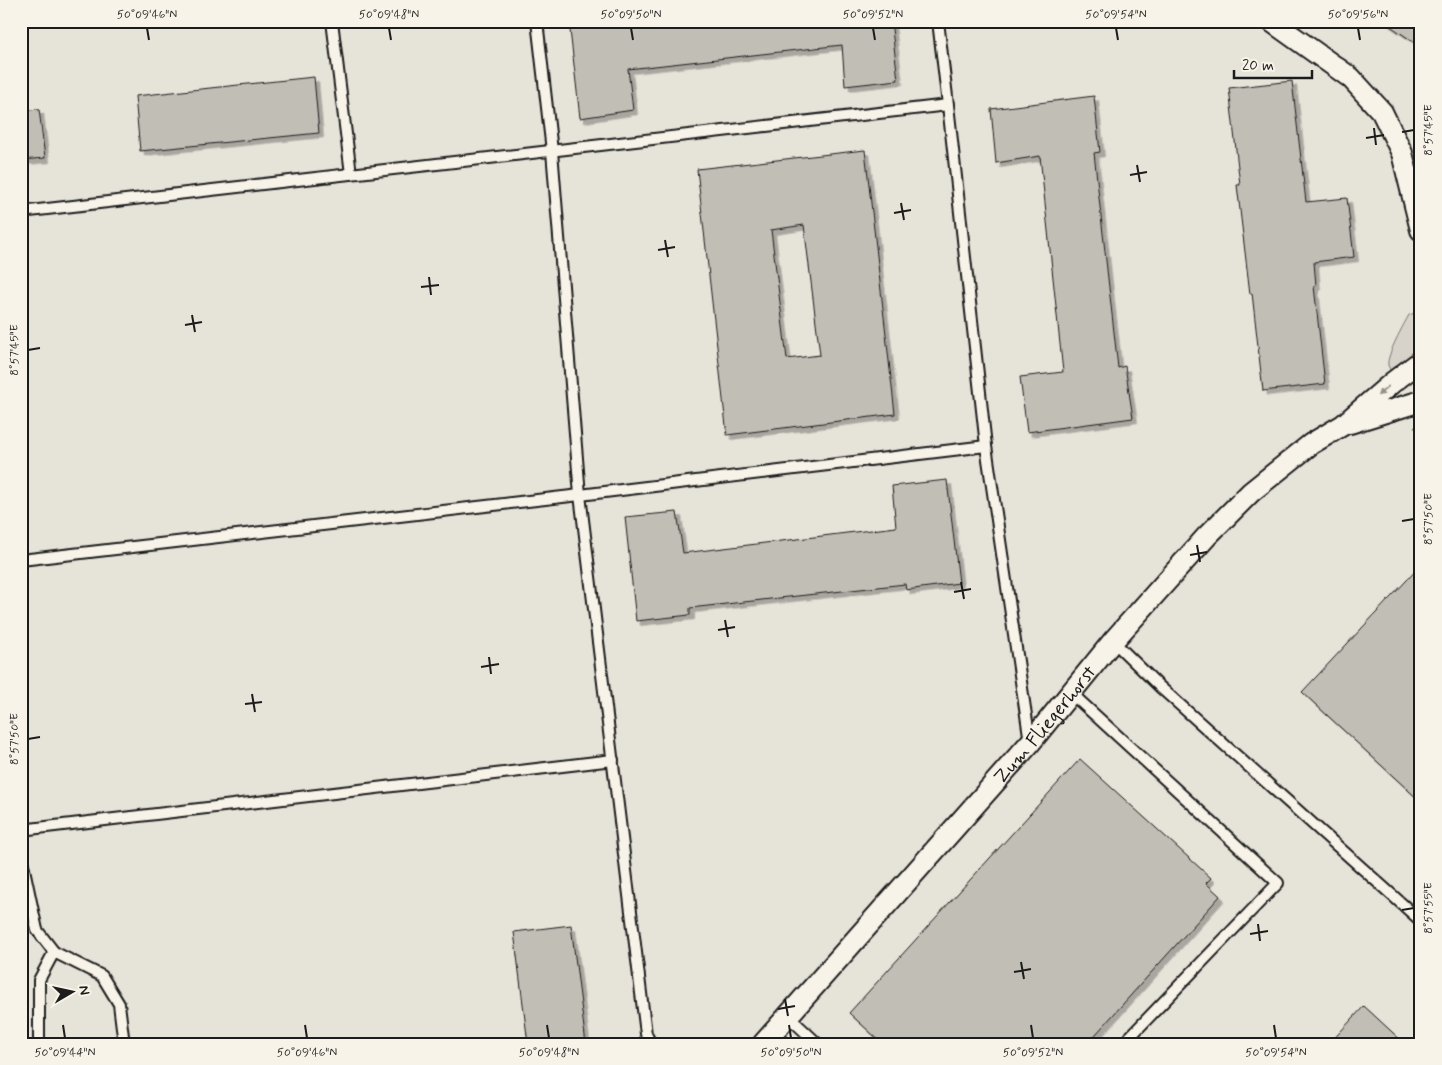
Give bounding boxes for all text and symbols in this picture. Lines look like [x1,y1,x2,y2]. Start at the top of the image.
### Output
text: 50°09'46"N [117,7,177,23]
text: 50°09'48"N [359,7,419,23]
text: 50°09'50"N [601,7,661,23]
text: 50°09'52"N [843,7,903,23]
text: 50°09'54"N [1085,7,1147,23]
text: 50°09'56"N [1328,7,1388,23]
scale bar [1234,48,1312,80]
text: 20 m [1242,56,1274,76]
text: 8°57'45"E [1421,104,1437,156]
text: 8°57'45"E [7,324,23,376]
one-way arrow [1377,385,1389,397]
text: 8°57'50"E [1421,493,1437,545]
street label: Zum Fliegerhorst [988,660,1103,790]
text: 8°57'50"E [7,713,23,765]
text: 8°57'55"E [1421,882,1437,934]
north arrow [48,968,98,1018]
text: N [74,984,93,996]
text: 50°09'44"N [34,1045,96,1061]
text: 50°09'46"N [277,1045,337,1061]
text: 50°09'48"N [519,1045,579,1061]
text: 50°09'50"N [761,1045,821,1061]
text: 50°09'52"N [1003,1045,1063,1061]
text: 50°09'54"N [1245,1045,1307,1061]

